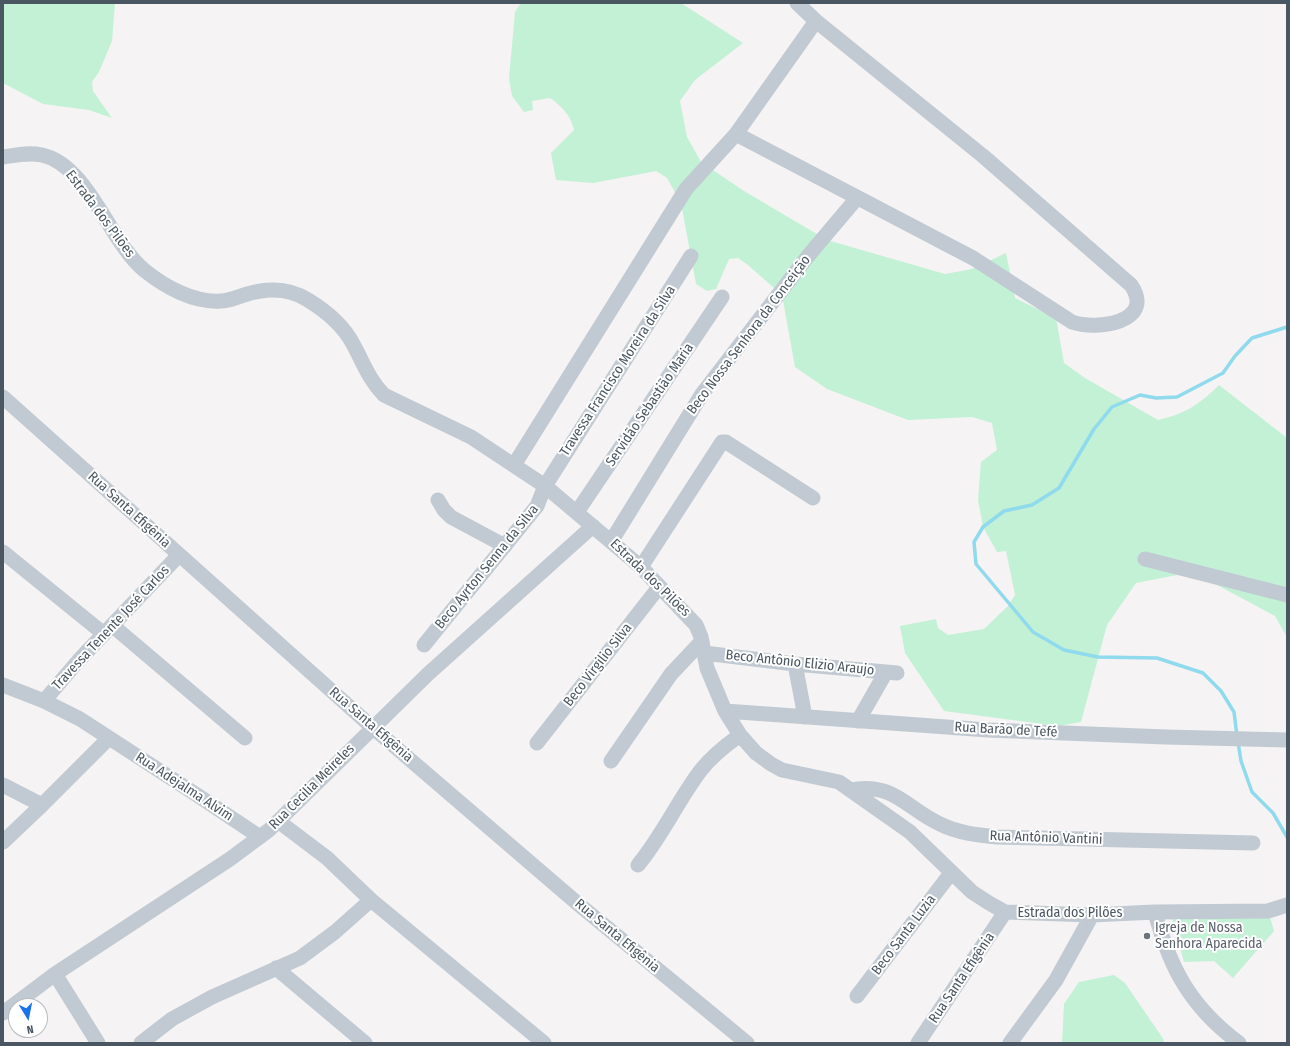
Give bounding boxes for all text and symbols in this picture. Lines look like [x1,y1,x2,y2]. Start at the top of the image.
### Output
street label: Estrada dos Pilões [62,167,138,261]
street label: Beco Nossa Senhora da Conceição [684,252,814,418]
street label: Travessa Francisco Moreira da Silva [557,283,679,459]
street label: Servidão Sebastião Maria [602,340,698,470]
street label: Rua Santa Efigênia [84,468,174,552]
street label: Beco Ayrton Senna da Silva [432,501,542,633]
street label: Estrada dos Pilões [606,536,694,620]
street label: Travessa Tenente José Carlos [49,562,173,694]
street label: Beco Virgilio Silva [560,620,636,710]
street label: Beco Antônio Elizio Araujo [725,647,875,679]
street label: Rua Santa Efigênia [326,684,416,766]
street label: Rua Barão de Tefé [954,719,1058,741]
street label: Rua Cecilia Meireles [266,741,358,833]
street label: Rua Adejalma Alvim [132,749,236,825]
street label: Rua Antônio Vantini [989,828,1103,848]
street label: Beco Santa Luzia [868,892,940,978]
street label: Rua Santa Efigênia [571,896,663,976]
street label: Estrada dos Pilões [1018,905,1122,921]
place label: Igreja de Nossa Senhora Aparecida [1155,920,1262,952]
street label: Rua Santa Efigênia [926,930,998,1026]
marker: Igreja de Nossa Senhora Aparecida [1142,931,1152,941]
north arrow [8,998,48,1038]
text: N [26,1022,34,1036]

